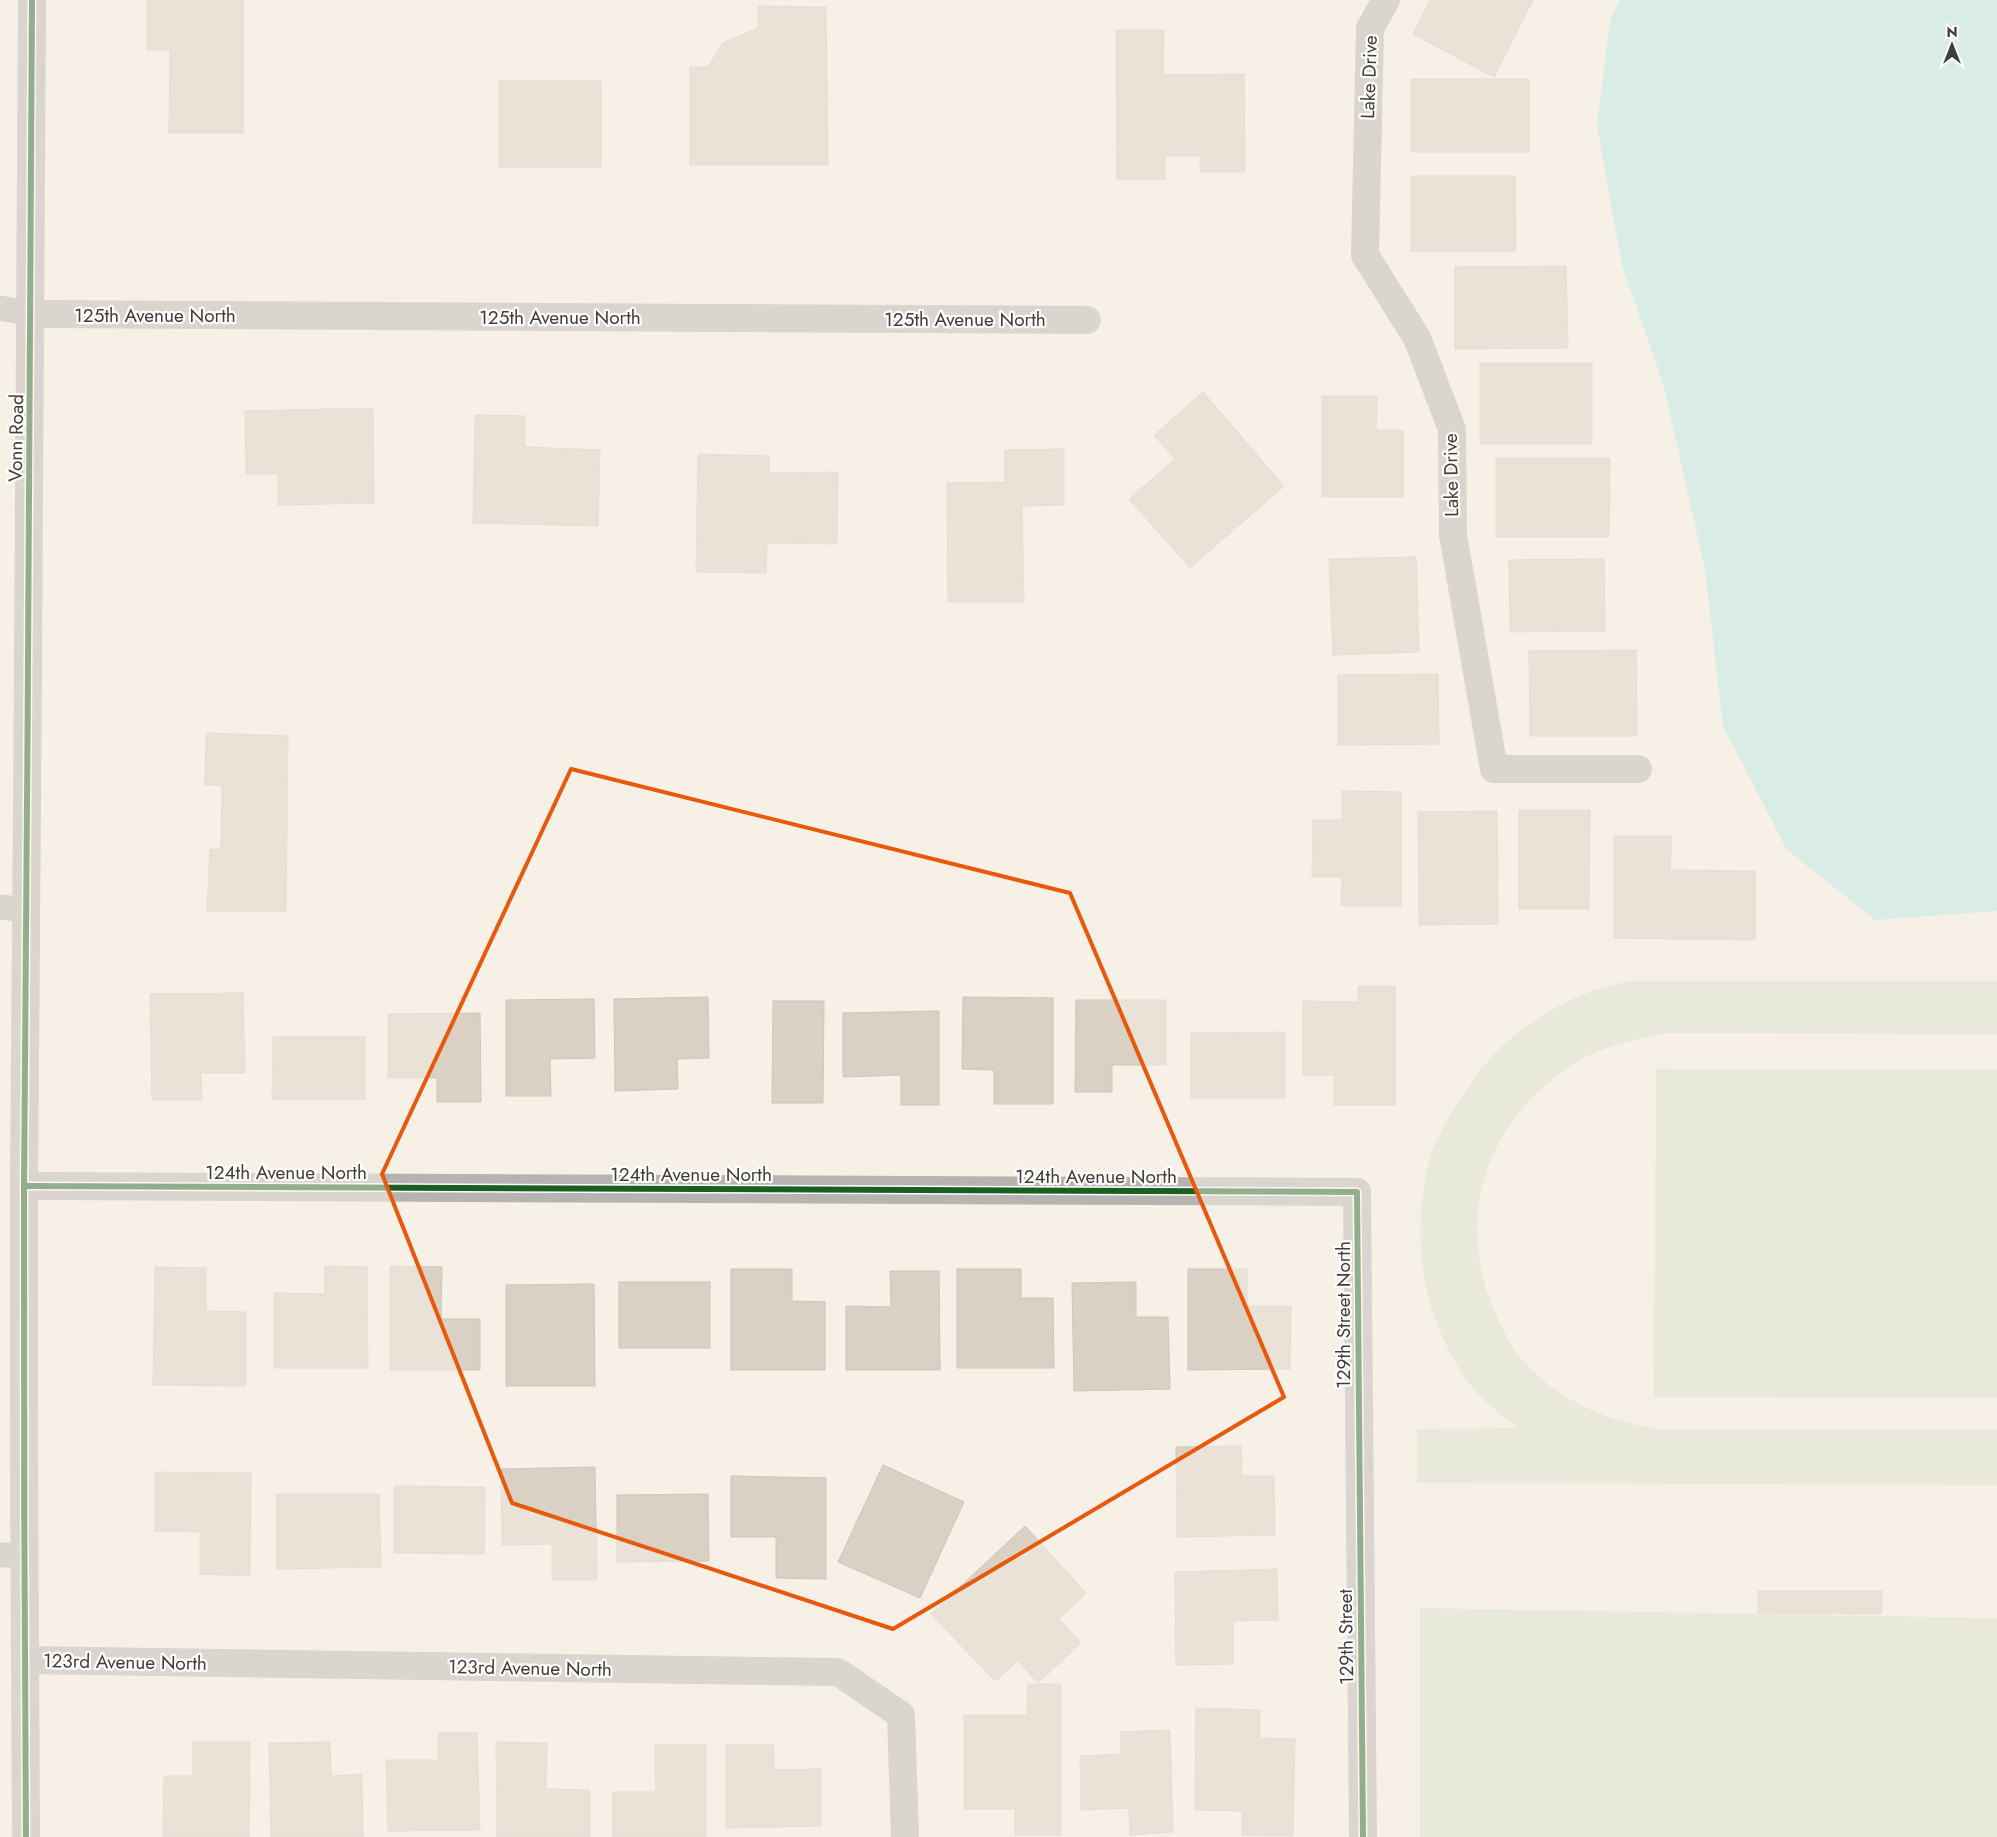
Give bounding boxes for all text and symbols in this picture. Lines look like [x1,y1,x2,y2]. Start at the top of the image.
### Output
north arrow [1927,20,1977,70]
text: N [1946,22,1958,42]
street label: Lake Drive [1354,35,1384,119]
street label: 125th Avenue North [74,302,236,329]
street label: 125th Avenue North [479,304,641,331]
street label: 125th Avenue North [884,306,1046,333]
street label: Vonn Road [2,394,30,482]
street label: Lake Drive [1437,433,1465,517]
street label: 124th Avenue North [205,1159,367,1186]
street label: 124th Avenue North [610,1161,772,1188]
street label: 124th Avenue North [1015,1163,1177,1190]
street label: 129th Street North [1330,1241,1357,1389]
street label: 129th Street [1332,1588,1360,1685]
street label: 123rd Avenue North [43,1647,207,1677]
street label: 123rd Avenue North [448,1653,612,1683]

